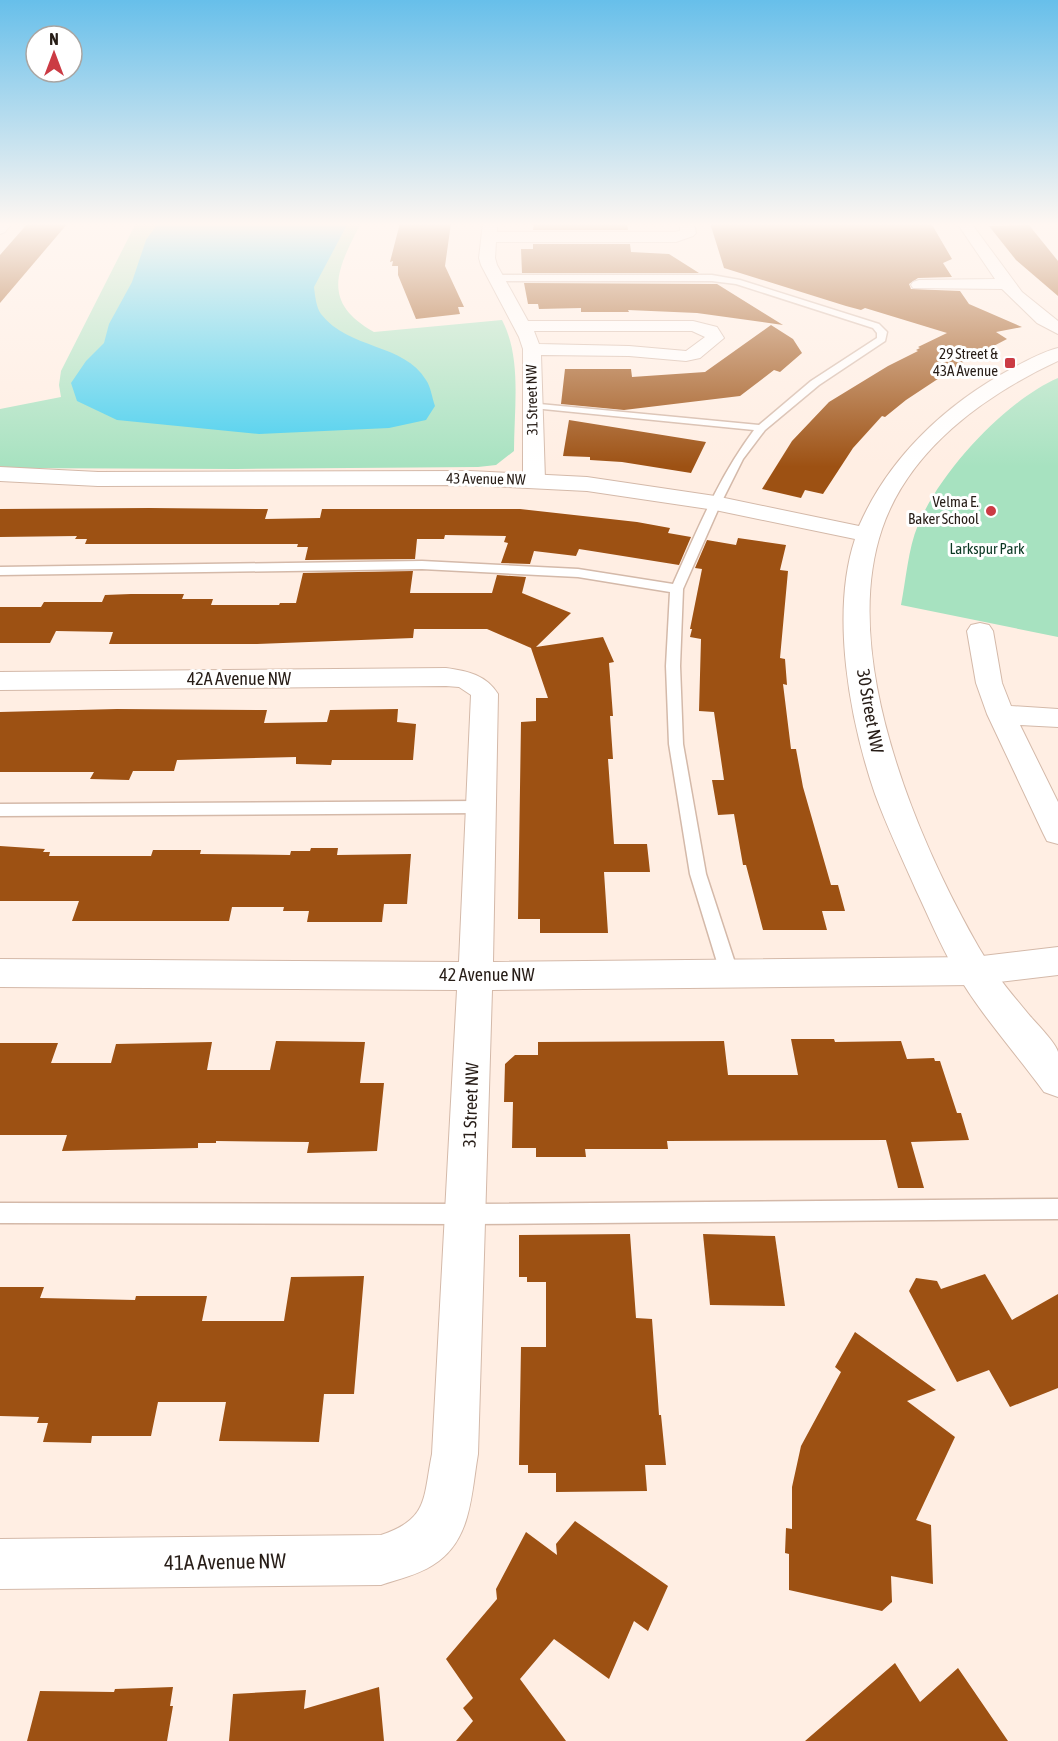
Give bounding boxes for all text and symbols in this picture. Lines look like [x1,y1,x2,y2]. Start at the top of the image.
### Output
north arrow [24,24,84,84]
text: N [49,30,59,48]
place label: 29 Street & 43A Avenue [933,345,998,379]
marker: 29 Street & 43A Avenue [1003,356,1017,370]
street label: 31 Street NW [522,364,541,436]
street label: 43 Avenue NW [446,469,526,488]
place label: Velma E. Baker School [908,493,979,527]
marker: Velma E. Baker School [984,504,998,518]
park label: Larkspur Park [950,540,1025,557]
street label: 30 Street NW [853,667,888,755]
street label: 42A Avenue NW [187,668,291,689]
street label: 42 Avenue NW [439,964,535,985]
street label: 31 Street NW [459,1062,482,1148]
street label: 41A Avenue NW [164,1548,287,1574]

